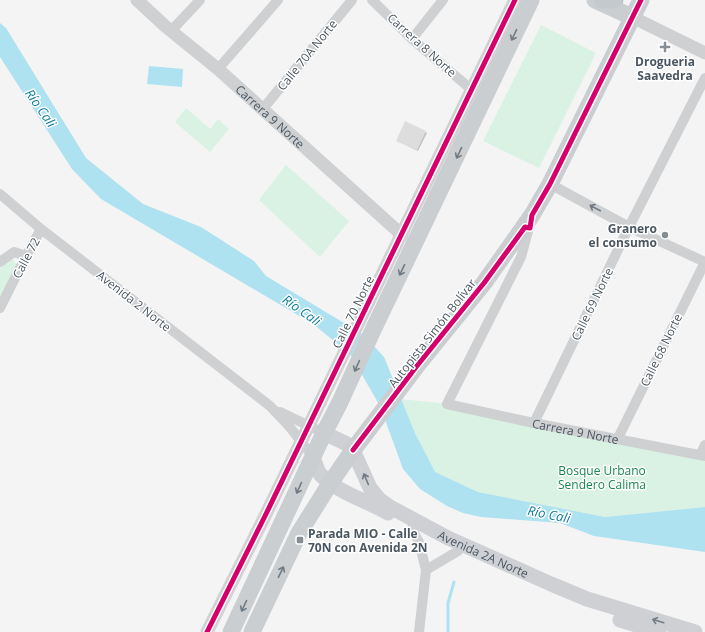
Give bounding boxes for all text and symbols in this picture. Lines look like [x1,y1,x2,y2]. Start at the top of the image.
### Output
street label: Carrera 8 Norte [384,9,460,81]
street label: Calle 70A Norte [273,16,341,94]
one-way arrow [510,29,518,41]
marker: Drogueria Saavedra [660,42,670,52]
place label: Drogueria Saavedra [635,53,695,84]
street label: Carrera 9 Norte [232,81,309,152]
water label: Río Cali [21,85,61,131]
one-way arrow [455,146,462,158]
one-way arrow [589,204,601,212]
place label: Granero el consumo [589,220,657,251]
marker: Granero el consumo [660,230,670,240]
street label: Calle 72 [8,235,44,281]
one-way arrow [398,263,405,275]
street label: Calle 69 Norte [567,264,617,343]
street label: Avenida 2 Norte [93,267,175,336]
street label: Calle 70 Norte [328,272,378,351]
street label: Autopista Simón Bolívar [384,275,480,391]
water label: Río Cali [279,290,325,330]
street label: Calle 68 Norte [636,310,686,389]
one-way arrow [353,359,360,371]
street label: Carrera 9 Norte [531,414,620,448]
park label: Bosque Urbano Sendero Calima [558,462,646,493]
one-way arrow [362,474,369,486]
one-way arrow [295,482,302,494]
water label: Río Cali [526,501,573,527]
place label: Parada MIO - Calle 70N con Avenida 2N [308,525,428,556]
street label: Avenida 2A Norte [435,526,532,582]
marker: Parada MIO - Calle 70N con Avenida 2N [295,535,305,545]
one-way arrow [278,566,285,578]
one-way arrow [240,599,247,611]
one-way arrow [652,616,664,624]

